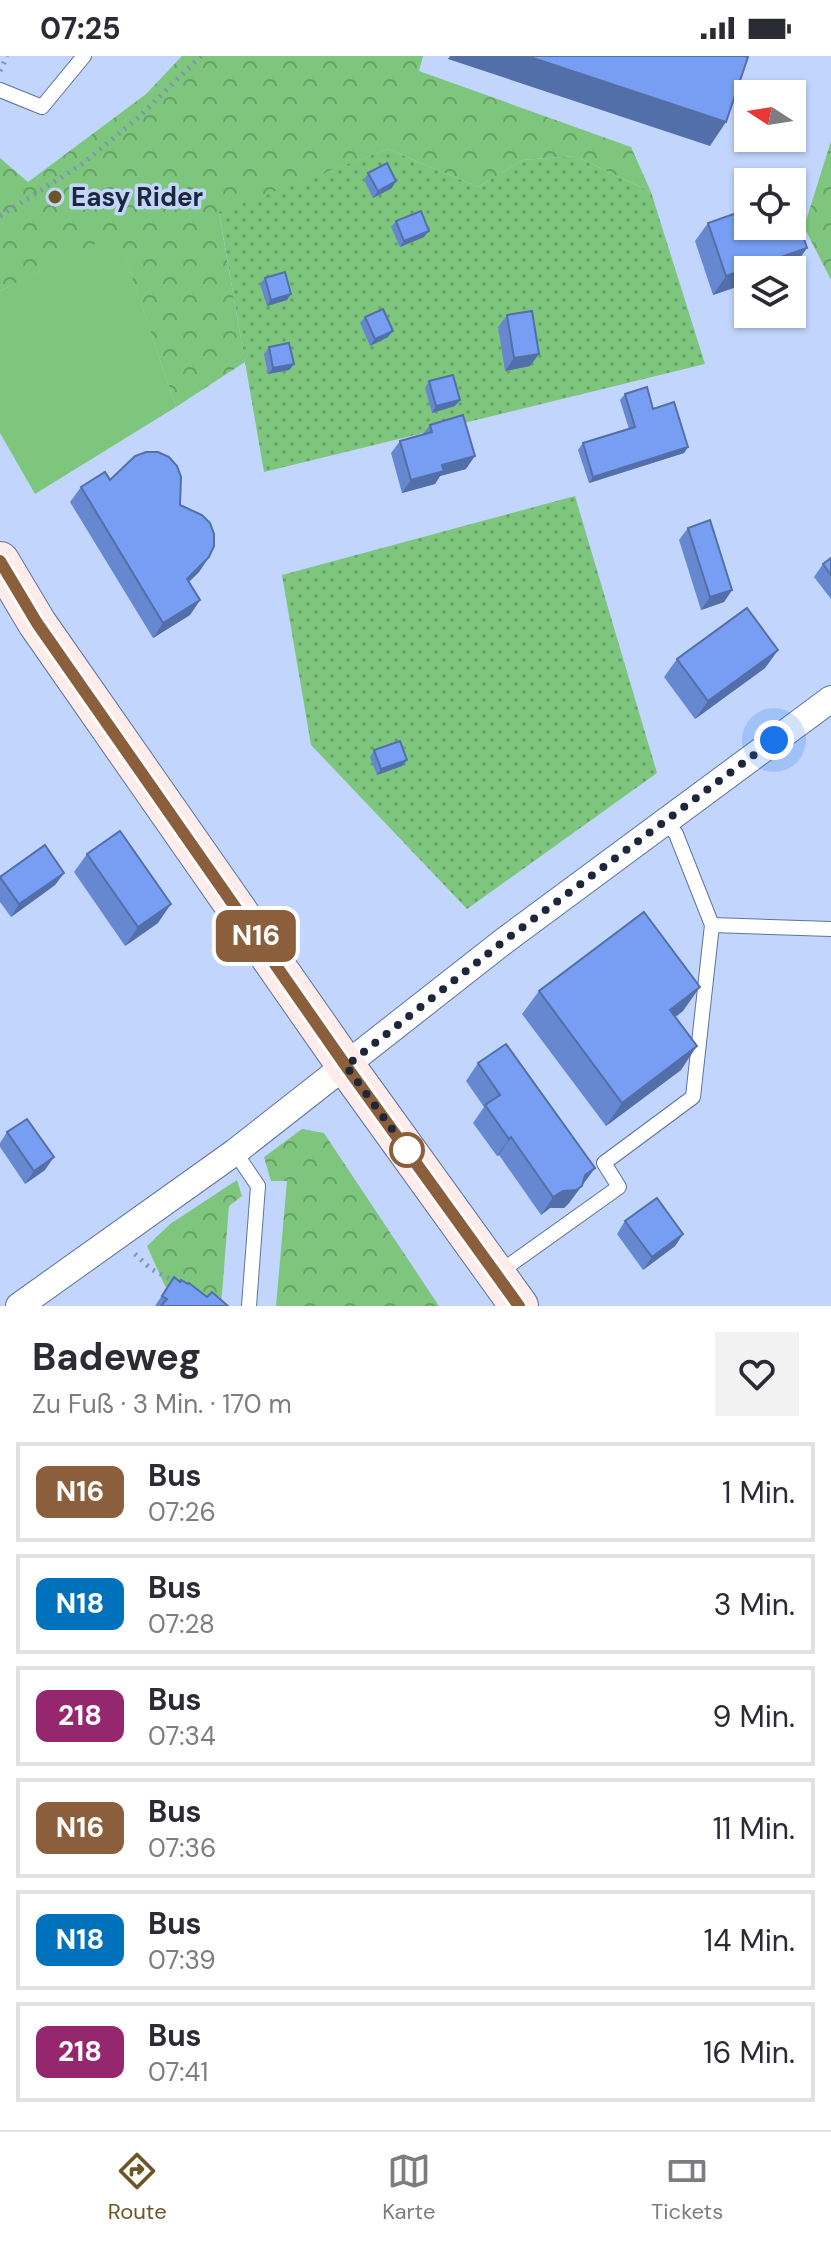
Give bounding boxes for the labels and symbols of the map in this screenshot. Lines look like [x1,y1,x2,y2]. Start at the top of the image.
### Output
north arrow [734,80,806,152]
place label: Easy Rider [71,180,204,214]
marker: Easy Rider [46,188,64,206]
your location [754,720,794,760]
line badge: N16 [210,910,302,962]
unlabelled marker [390,1133,424,1167]

